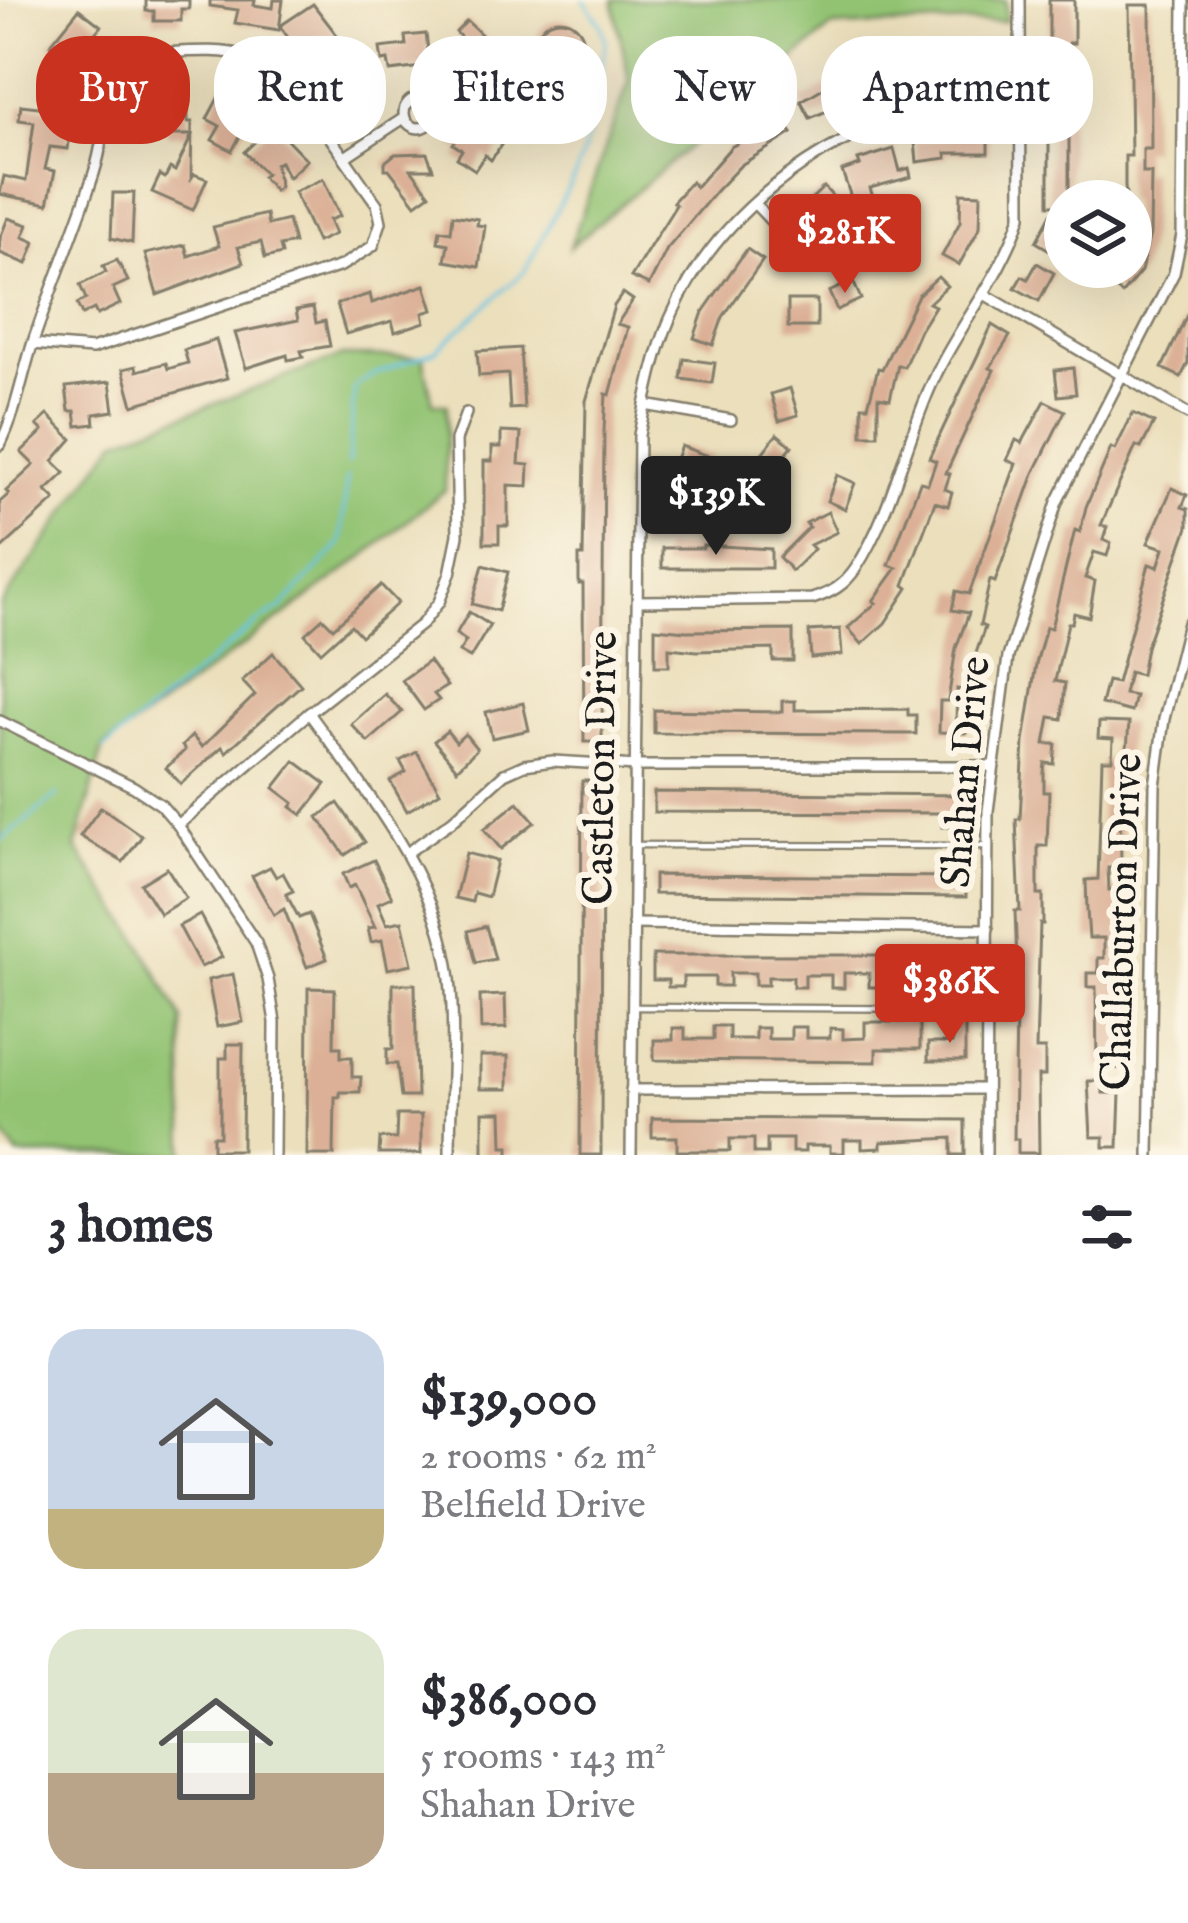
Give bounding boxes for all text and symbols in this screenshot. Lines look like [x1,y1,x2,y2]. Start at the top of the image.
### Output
chip: Buy [36,36,190,144]
chip: Rent [214,36,386,144]
chip: Filters [410,36,607,144]
chip: New [631,36,797,144]
chip: Apartment [821,36,1093,144]
map controls [1044,180,1152,288]
button: layers [1044,180,1152,288]
pin: $281K [761,194,929,296]
text: $281K [796,208,894,257]
pin: $139K [632,456,800,558]
text: $139K [668,470,764,519]
street label: Castleton Drive [573,631,631,905]
street label: Shahan Drive [930,654,1004,890]
street label: Challaburton Drive [1091,753,1155,1091]
pin: $386K [866,944,1034,1046]
text: $386K [902,958,998,1007]
icon: filters [1074,1194,1140,1260]
text: 3 homes [48,1195,213,1260]
text: $139,000 [420,1368,597,1433]
icon: home [144,1377,288,1521]
text: 2 rooms · 62 m² [420,1433,657,1482]
text: Belfield Drive [420,1482,646,1531]
text: $386,000 [420,1668,598,1733]
icon: home [144,1677,288,1821]
text: 5 rooms · 143 m² [420,1733,666,1782]
text: Shahan Drive [420,1782,635,1831]

